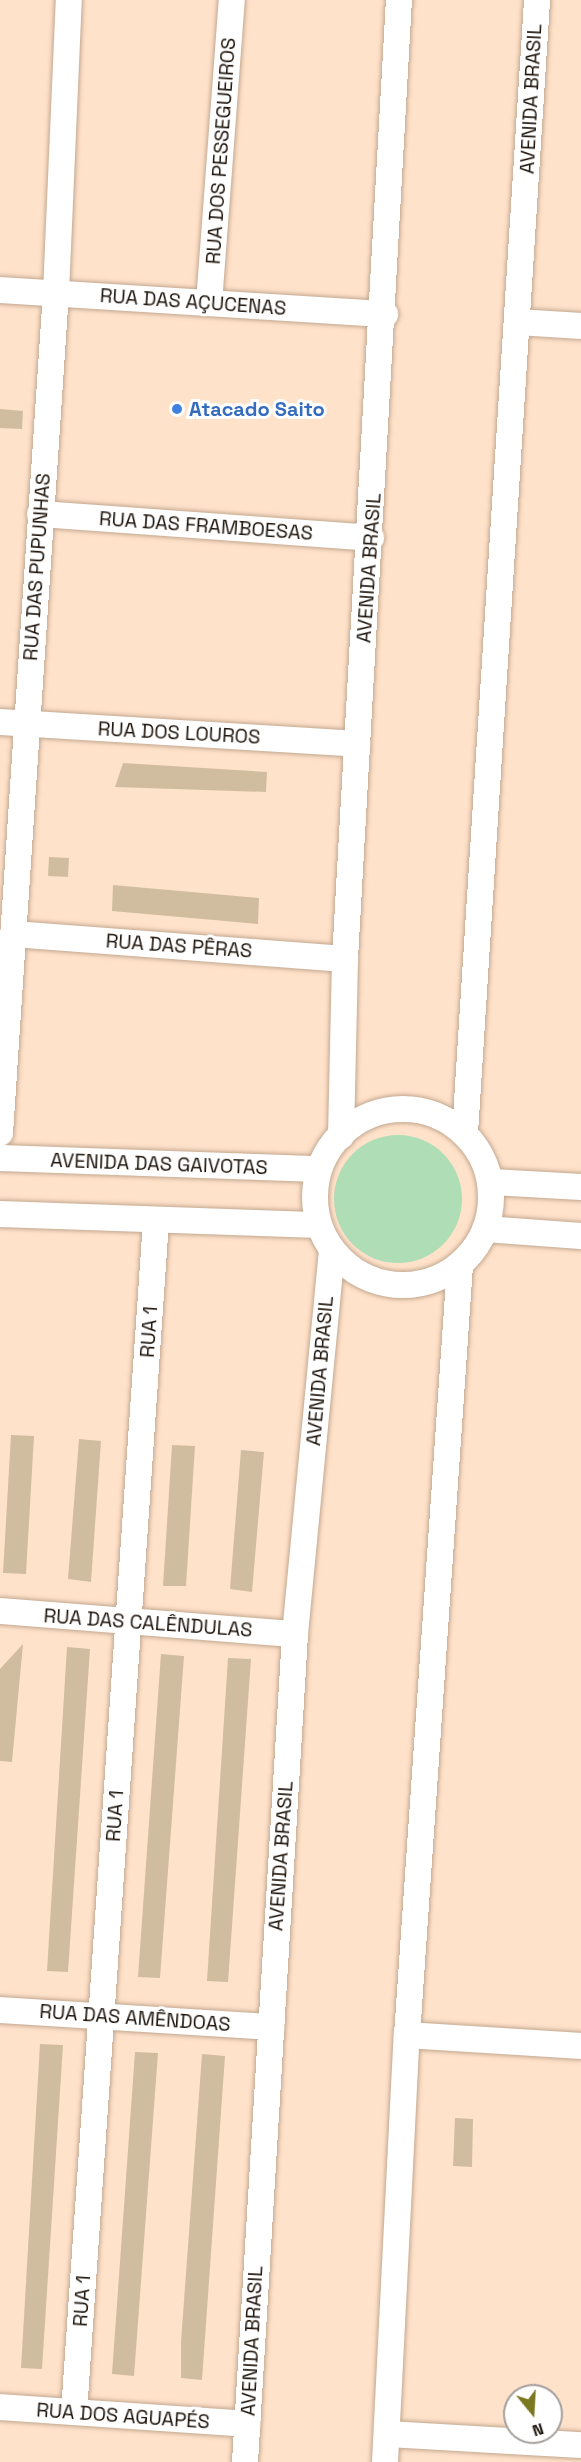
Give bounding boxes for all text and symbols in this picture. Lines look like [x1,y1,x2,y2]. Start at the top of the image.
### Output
street label: AVENIDA BRASIL [515,23,547,175]
street label: RUA DOS PESSEGUEIROS [201,37,241,265]
street label: RUA DAS AÇUCENAS [99,284,287,320]
place label: Atacado Saito [189,397,325,421]
marker: Atacado Saito [170,402,184,416]
street label: RUA DAS PUPUNHAS [18,472,56,662]
street label: AVENIDA BRASIL [352,492,386,644]
street label: RUA DAS FRAMBOESAS [98,507,314,545]
street label: RUA DOS LOUROS [97,717,261,749]
street label: RUA DAS PÊRAS [105,929,253,963]
street label: AVENIDA DAS GAIVOTAS [50,1148,268,1180]
street label: AVENIDA BRASIL [301,1295,339,1447]
street label: RUA 1 [135,1305,163,1359]
street label: RUA DAS CALÊNDULAS [43,1604,253,1642]
street label: AVENIDA BRASIL [264,1780,298,1932]
street label: RUA 1 [101,1789,129,1843]
street label: RUA DAS AMÊNDOAS [38,1999,232,2037]
street label: AVENIDA BRASIL [236,2265,268,2417]
street label: RUA 1 [68,2274,96,2328]
north arrow [503,2384,563,2444]
street label: RUA DOS AGUAPÉS [35,2398,211,2434]
text: N [530,2418,546,2441]

